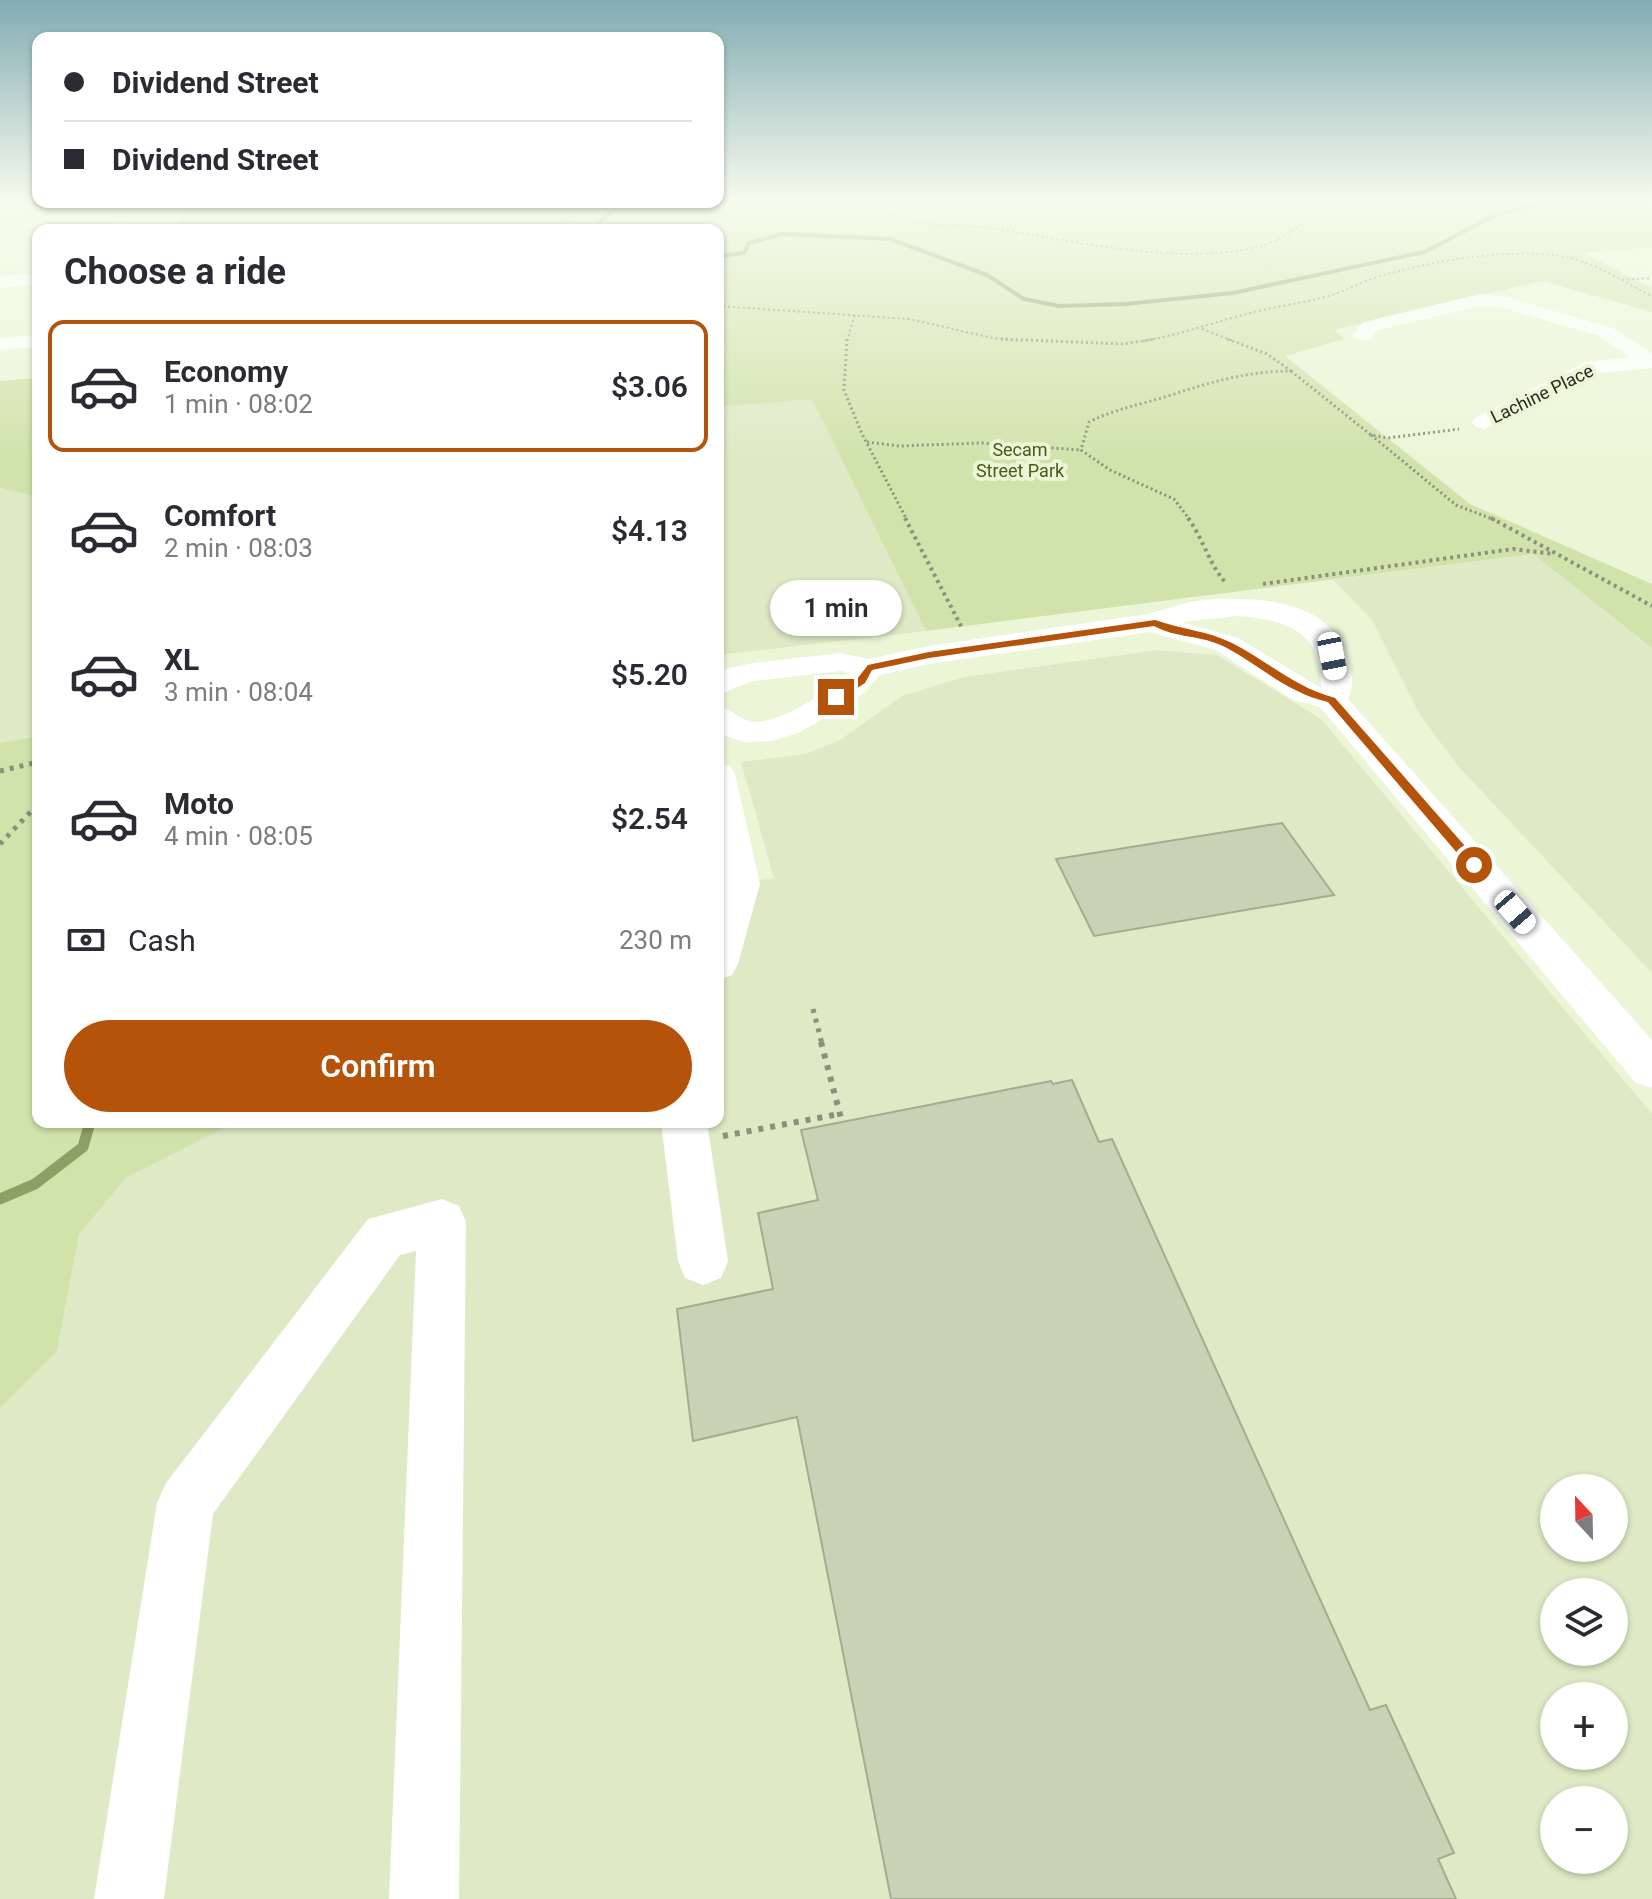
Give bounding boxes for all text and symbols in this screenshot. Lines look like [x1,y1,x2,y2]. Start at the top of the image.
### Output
text: Dividend Street [112,65,319,100]
text: Dividend Street [112,142,319,177]
text: Choose a ride [64,251,286,293]
icon: car [68,350,140,422]
text: Economy [164,354,288,389]
street label: Lachine Place [1487,360,1597,427]
text: $3.06 [611,369,688,404]
text: 1 min · 08:02 [164,389,313,419]
park label: Secam Street Park [976,439,1065,481]
icon: car [68,494,140,566]
text: Comfort [164,498,276,533]
text: $4.13 [611,513,688,548]
text: 2 min · 08:03 [164,533,313,563]
callout: 1 min [770,581,902,637]
text: 1 min [803,593,869,623]
car [1316,630,1348,682]
icon: car [68,638,140,710]
text: XL [164,642,199,677]
text: $5.20 [611,657,688,692]
text: 3 min · 08:04 [164,677,313,707]
route end [818,679,854,715]
icon: car [68,782,140,854]
text: Moto [164,786,234,821]
text: $2.54 [611,801,688,836]
text: 4 min · 08:05 [164,821,313,851]
route start [1456,847,1492,883]
car [1490,886,1540,938]
icon: cash [64,918,108,962]
text: Cash [128,923,196,958]
text: 230 m [619,925,692,955]
button: Confirm [64,1020,692,1112]
north arrow [1540,1474,1628,1562]
map controls [1540,1474,1628,1874]
button: layers [1540,1578,1628,1666]
button: + [1540,1682,1628,1770]
button: − [1540,1786,1628,1874]

